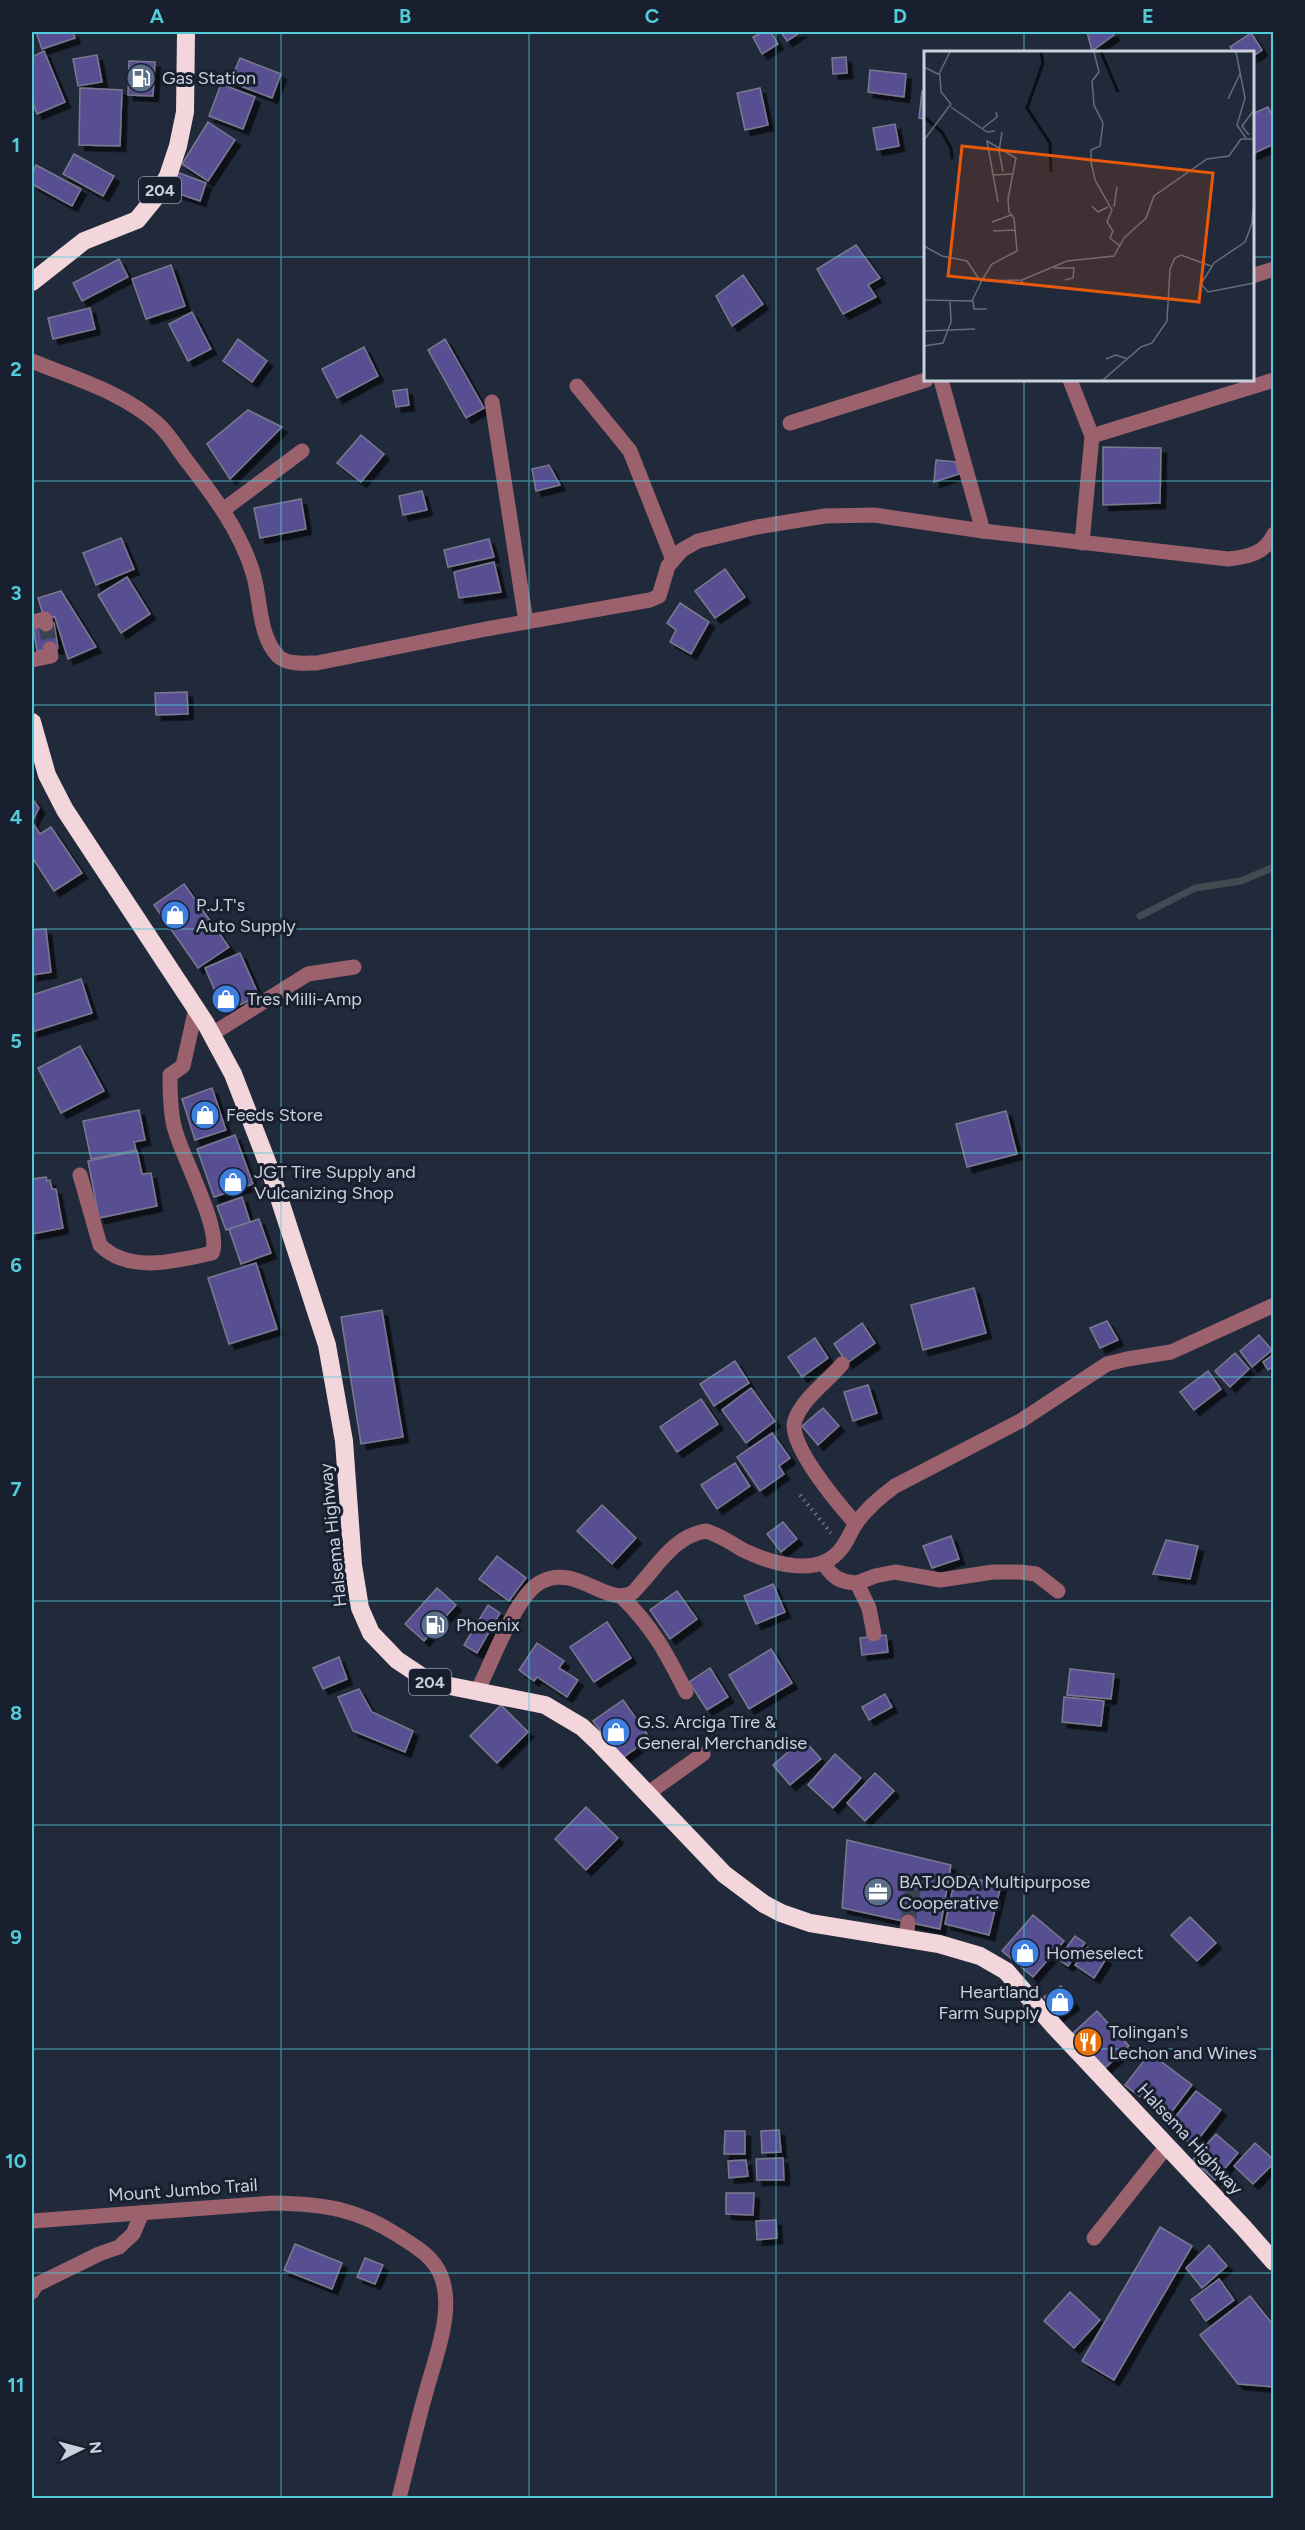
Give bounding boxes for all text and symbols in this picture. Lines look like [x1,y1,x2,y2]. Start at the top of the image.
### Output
text: A [150,4,165,28]
text: B [399,4,411,28]
text: C [645,4,659,28]
text: D [893,4,907,28]
text: E [1142,4,1154,28]
inset map [924,51,1254,381]
fuel station icon: Gas Station [125,62,157,94]
place label: Gas Station [162,67,256,89]
text: 1 [12,133,20,157]
road number: 204 [139,177,181,203]
text: 2 [10,357,22,381]
text: 3 [10,581,22,605]
text: 4 [10,805,23,829]
place label: P.J.T's Auto Supply [196,894,296,937]
shop icon: P.J.T's Auto Supply [159,899,191,931]
shop icon: Tres Milli-Amp [210,983,242,1015]
place label: Tres Milli-Amp [247,988,362,1010]
text: 5 [10,1029,22,1053]
shop icon: Feeds Store [189,1099,221,1131]
place label: Feeds Store [226,1104,323,1126]
place label: JGT Tire Supply and Vulcanizing Shop [254,1161,416,1204]
shop icon: JGT Tire Supply and Vulcanizing Shop [217,1166,249,1198]
text: 6 [10,1253,22,1277]
street label: Halsema Highway [314,1462,351,1608]
text: 7 [10,1477,22,1501]
fuel station icon: Phoenix [419,1609,451,1641]
place label: Phoenix [456,1614,520,1636]
road number: 204 [409,1669,451,1695]
text: 8 [10,1701,22,1725]
place label: G.S. Arciga Tire & General Merchandise [637,1711,807,1754]
shop icon: G.S. Arciga Tire & General Merchandise [600,1716,632,1748]
place label: BATJODA Multipurpose Cooperative [899,1871,1091,1914]
office icon: BATJODA Multipurpose Cooperative [862,1876,894,1908]
text: 9 [10,1925,22,1949]
shop icon: Homeselect [1009,1937,1041,1969]
place label: Homeselect [1046,1942,1144,1964]
place label: Heartland Farm Supply [939,1981,1040,2024]
shop icon: Heartland Farm Supply [1044,1986,1076,2018]
place label: Tolingan's Lechon and Wines [1109,2021,1257,2064]
restaurant icon: Tolingan's Lechon and Wines [1072,2026,1104,2058]
street label: Halsema Highway [1133,2079,1248,2200]
text: 10 [5,2149,27,2173]
street label: Mount Jumbo Trail [108,2174,258,2206]
text: 11 [8,2373,24,2397]
north arrow [51,2419,111,2479]
text: N [85,2440,106,2455]

